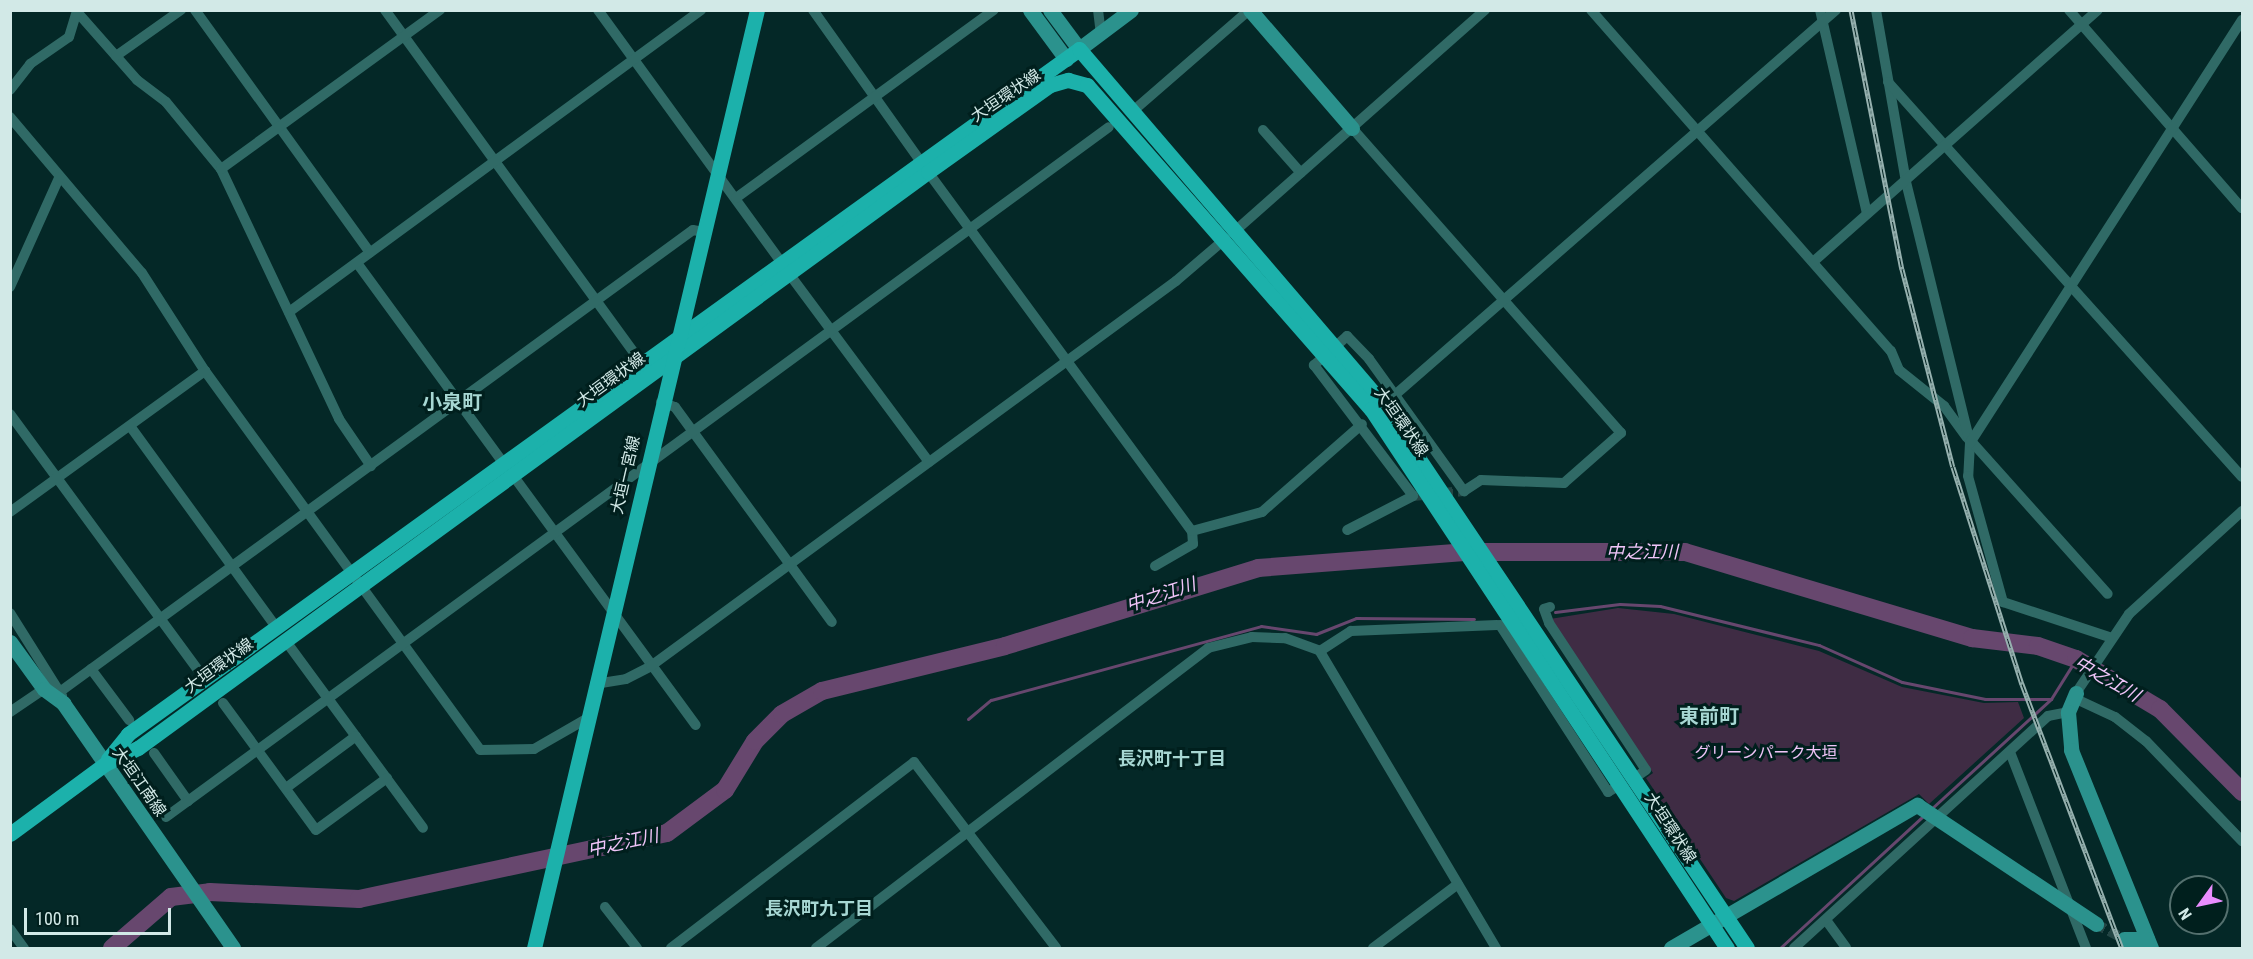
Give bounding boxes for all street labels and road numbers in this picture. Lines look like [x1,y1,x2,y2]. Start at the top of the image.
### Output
street label: 大垣環状線 [967,66,1045,126]
street label: 大垣環状線 [573,349,649,411]
street label: 大垣環状線 [1370,384,1432,460]
street label: 大垣一宮線 [608,434,644,516]
street label: 大垣環状線 [181,635,257,697]
street label: 大垣江南線 [108,744,170,820]
street label: 大垣環状線 [1640,789,1700,867]

